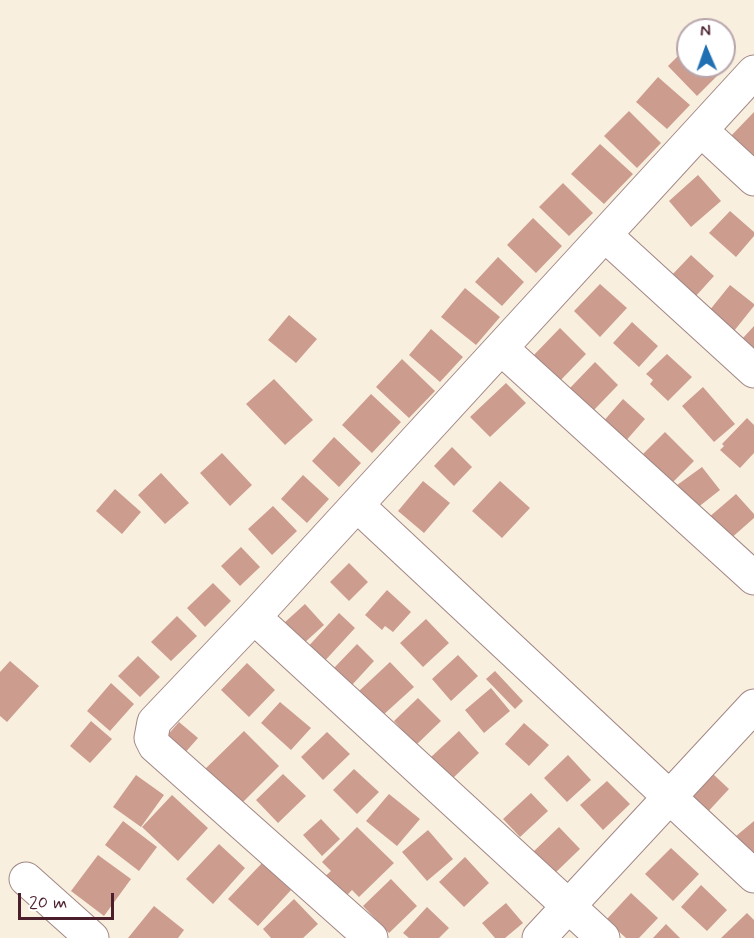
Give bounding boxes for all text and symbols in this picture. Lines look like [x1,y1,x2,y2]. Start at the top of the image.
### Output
north arrow [676,18,736,78]
text: N [700,21,711,42]
scale bar [21,881,117,919]
text: 20 m [29,891,67,915]

